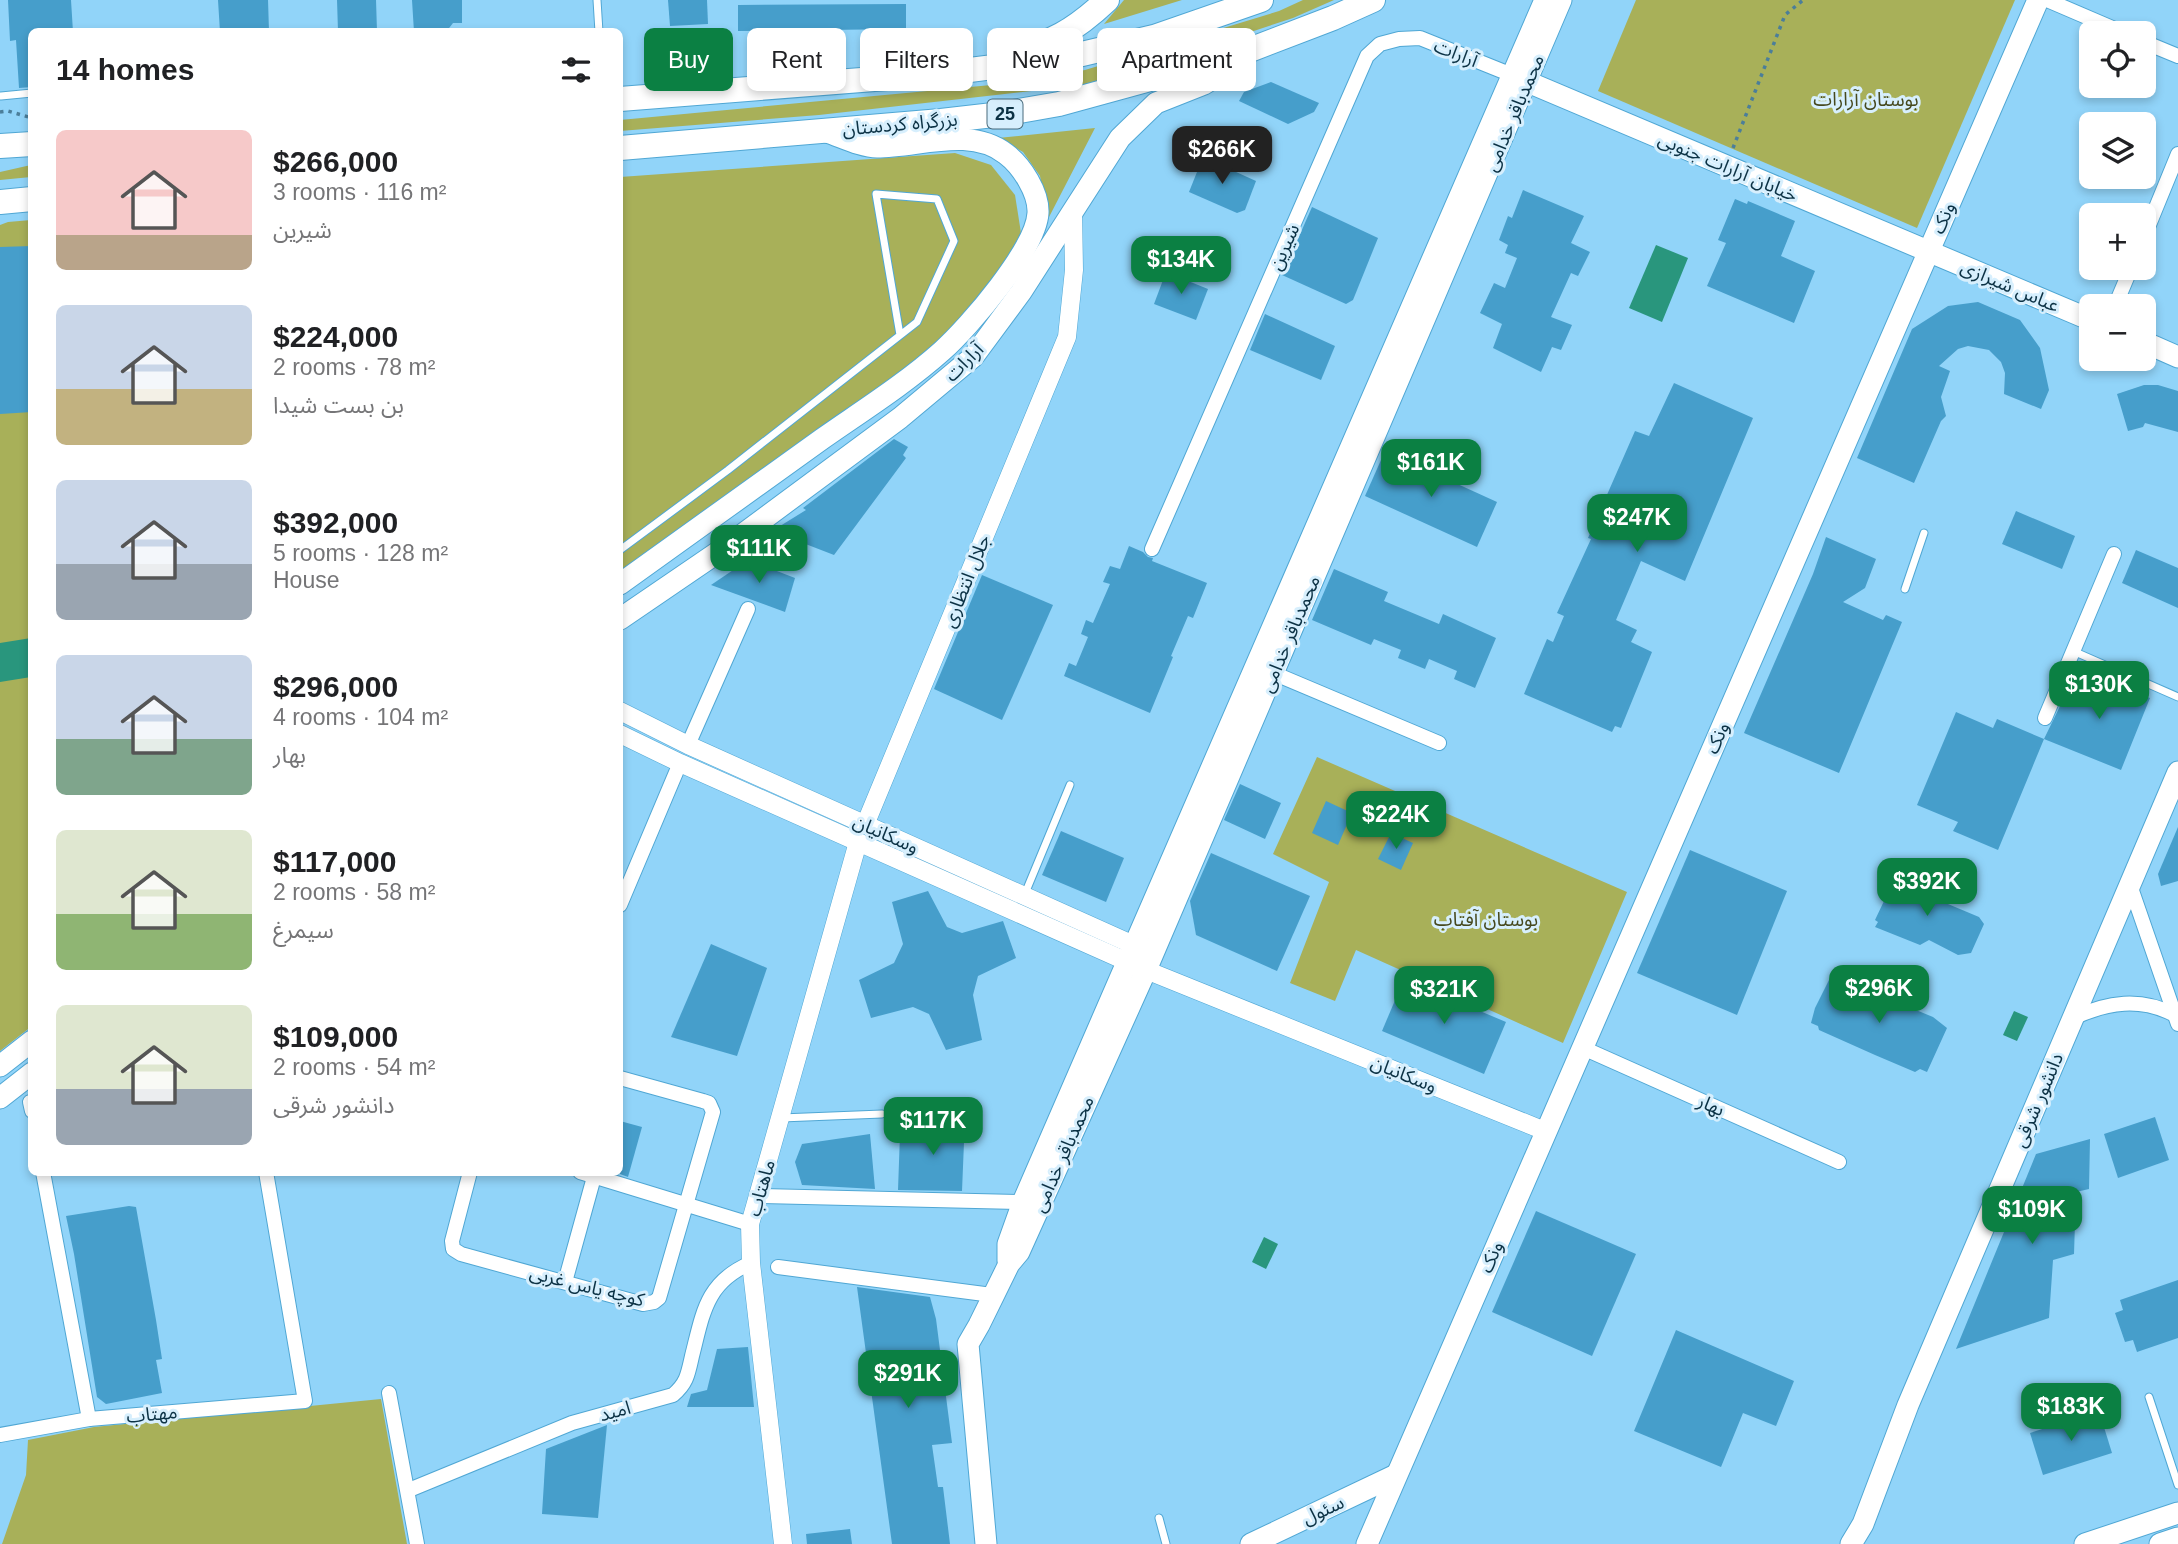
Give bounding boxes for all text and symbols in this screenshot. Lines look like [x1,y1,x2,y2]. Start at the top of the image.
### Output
map controls [2079,21,2156,371]
button: locate [2079,21,2156,98]
chip: Buy [644,28,733,91]
chip: Rent [747,28,846,91]
chip: Filters [860,28,973,91]
chip: New [987,28,1083,91]
chip: Apartment [1097,28,1256,91]
street label: آرارات [1431,35,1482,73]
icon: filters [557,51,595,89]
street label: محمدباقر خدامی [1480,51,1549,175]
text: 14 homes [56,53,194,86]
park label: بوستان آرارات [1813,89,1919,111]
road number: 25 [988,100,1023,128]
street label: بزرگراه کردستان [842,109,959,140]
button: layers [2079,112,2156,189]
pin: $266K [1173,127,1271,186]
street label: خیابان آرارات جنوبی [1655,128,1801,207]
text: $266K [1188,136,1256,162]
text: $266,000 [273,145,398,178]
icon: home [112,158,196,242]
text: 3 rooms · 116 m² [273,179,446,205]
street label: ونک [1927,199,1960,237]
button: + [2079,203,2156,280]
text: شیرین [273,217,332,243]
street label: شیرین [1265,221,1304,274]
pin: $134K [1132,236,1230,296]
text: $134K [1147,246,1215,272]
street label: عباس شیرازی [1957,256,2062,317]
button: − [2079,294,2156,371]
text: $224,000 [273,320,398,353]
icon: home [112,333,196,417]
street label: آرارات [941,338,989,386]
text: 2 rooms · 78 m² [273,354,435,380]
text: بن بست شیدا [273,392,404,418]
pin: $161K [1382,440,1480,499]
text: $161K [1397,449,1465,475]
pin: $247K [1588,494,1686,554]
text: $247K [1603,504,1671,530]
text: $392,000 [273,506,398,539]
icon: home [112,508,196,592]
pin: $111K [710,526,808,585]
street label: جلال انتظاری [938,532,995,631]
text: $111K [726,535,792,561]
text: 5 rooms · 128 m² [273,540,448,566]
text: House [273,567,339,593]
street label: محمدباقر خدامی [1256,572,1325,696]
pin: $130K [2050,662,2148,721]
text: $296,000 [273,670,398,703]
text: $130K [2065,671,2133,697]
icon: home [112,683,196,767]
text: 4 rooms · 104 m² [273,704,448,730]
street label: ونک [1701,719,1734,757]
text: بهار [273,742,306,768]
pin: $224K [1347,792,1445,851]
text: $224K [1362,801,1430,827]
street label: وسکانیان [850,810,922,859]
text: $117,000 [273,845,396,878]
icon: home [112,858,196,942]
pin: $392K [1878,858,1976,918]
text: $392K [1893,868,1961,894]
text: 2 rooms · 58 m² [273,879,435,905]
park label: بوستان آفتاب [1434,909,1538,931]
text: سیمرغ [273,917,334,943]
pin: $296K [1830,965,1928,1025]
pin: $321K [1395,967,1493,1026]
text: $296K [1845,975,1913,1001]
text: $321K [1410,976,1478,1002]
text: $109,000 [273,1020,398,1053]
icon: home [112,1033,196,1117]
street label: دانشور شرقی [2009,1050,2068,1151]
street label: وسکانیان [1368,1051,1440,1098]
text: 2 rooms · 54 m² [273,1054,435,1080]
street label: بهار [1693,1089,1728,1121]
text: دانشور شرقی [273,1092,395,1118]
street label: محمدباقر خدامی [1028,1093,1099,1216]
pin: $117K [884,1098,982,1157]
text: $117K [900,1107,966,1133]
street label: ماهتاب [743,1157,779,1219]
pin: $109K [1983,1186,2081,1246]
text: $109K [1998,1196,2066,1222]
street label: ونک [1475,1238,1508,1276]
street label: کوچه یاس غربی [527,1262,648,1313]
pin: $291K [859,1350,957,1410]
text: $291K [874,1360,942,1386]
pin: $183K [2022,1384,2120,1443]
text: $183K [2037,1393,2105,1419]
street label: امید [597,1397,633,1425]
street label: مهتاب [126,1401,178,1427]
street label: سئول [1299,1491,1348,1530]

